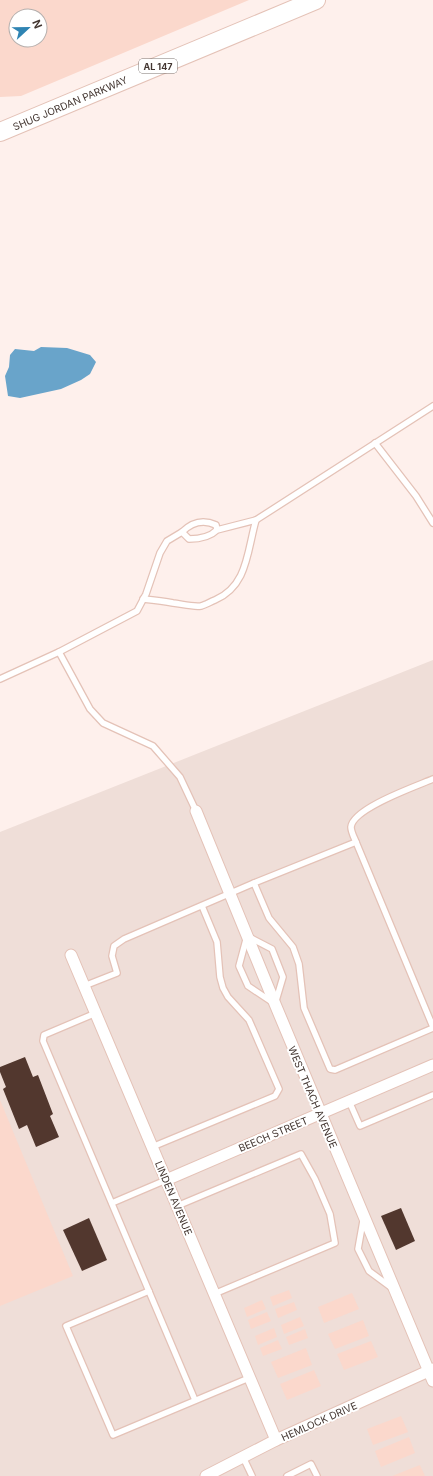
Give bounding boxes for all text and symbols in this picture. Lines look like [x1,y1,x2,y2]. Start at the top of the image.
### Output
north arrow [8,8,48,48]
text: N [29,18,45,31]
road number: AL 147 [139,59,177,73]
street label: SHUG JORDAN PARKWAY [11,73,129,133]
street label: WEST THACH AVENUE [286,1044,340,1150]
street label: BEECH STREET [237,1114,309,1154]
street label: LINDEN AVENUE [153,1159,195,1237]
street label: HEMLOCK DRIVE [279,1399,359,1443]

